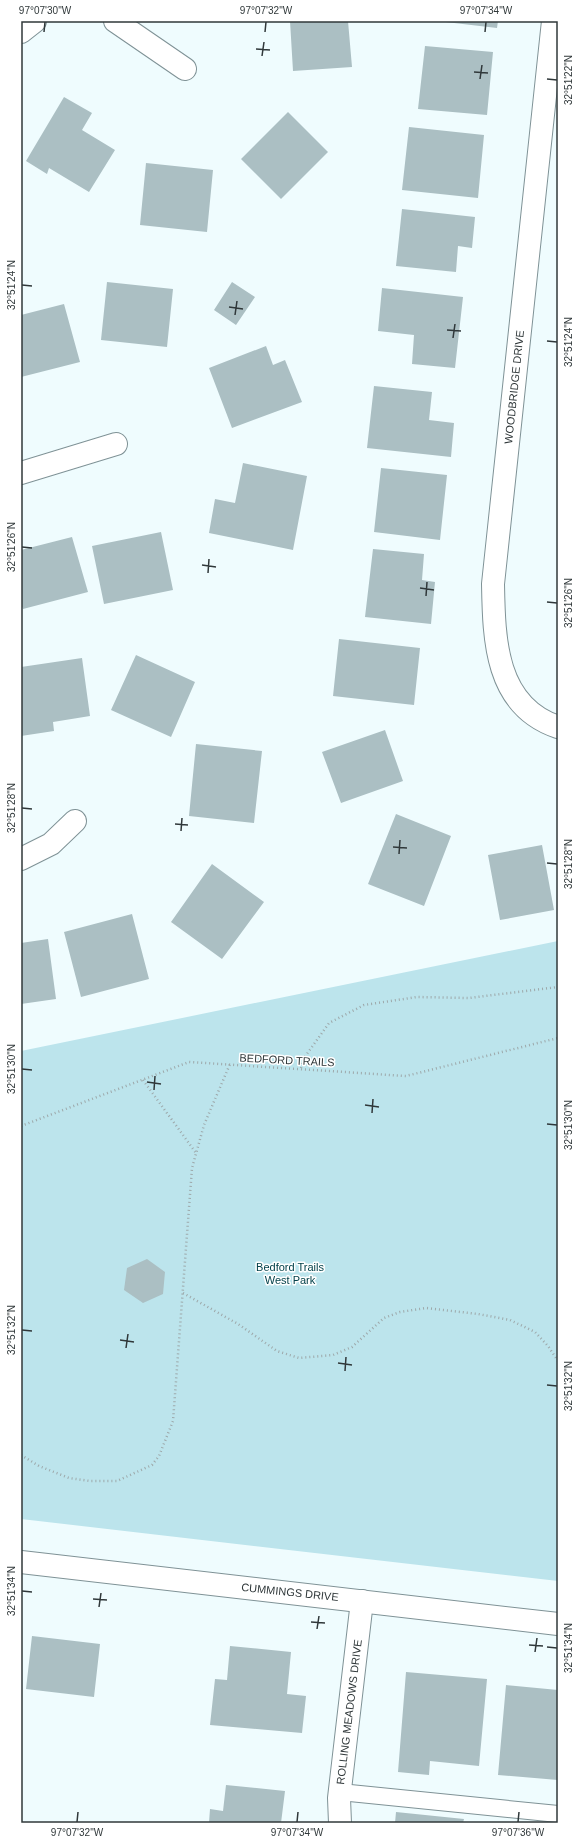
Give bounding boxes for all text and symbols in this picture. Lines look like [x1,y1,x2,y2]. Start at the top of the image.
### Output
text: 97°07'30"W [19,5,72,16]
text: 97°07'32"W [240,5,293,16]
text: 97°07'34"W [460,5,513,16]
text: 32°51'22"N [563,55,574,105]
text: 32°51'24"N [6,260,17,310]
text: 32°51'24"N [563,317,574,367]
street label: WOODBRIDGE DRIVE [502,330,526,444]
text: 32°51'26"N [6,522,17,572]
text: 32°51'26"N [563,578,574,628]
text: 32°51'28"N [6,783,17,833]
text: 32°51'28"N [563,839,574,889]
text: 32°51'30"N [6,1044,17,1094]
street label: BEDFORD TRAILS [239,1052,335,1068]
text: 32°51'30"N [563,1100,574,1150]
park label: Bedford Trails West Park [256,1261,324,1286]
text: 32°51'32"N [6,1305,17,1355]
text: 32°51'32"N [563,1361,574,1411]
text: 32°51'34"N [6,1566,17,1616]
street label: CUMMINGS DRIVE [241,1581,339,1603]
text: 32°51'34"N [563,1623,574,1673]
street label: ROLLING MEADOWS DRIVE [334,1639,364,1785]
text: 97°07'32"W [51,1827,104,1838]
text: 97°07'34"W [271,1827,324,1838]
text: 97°07'36"W [492,1827,545,1838]

